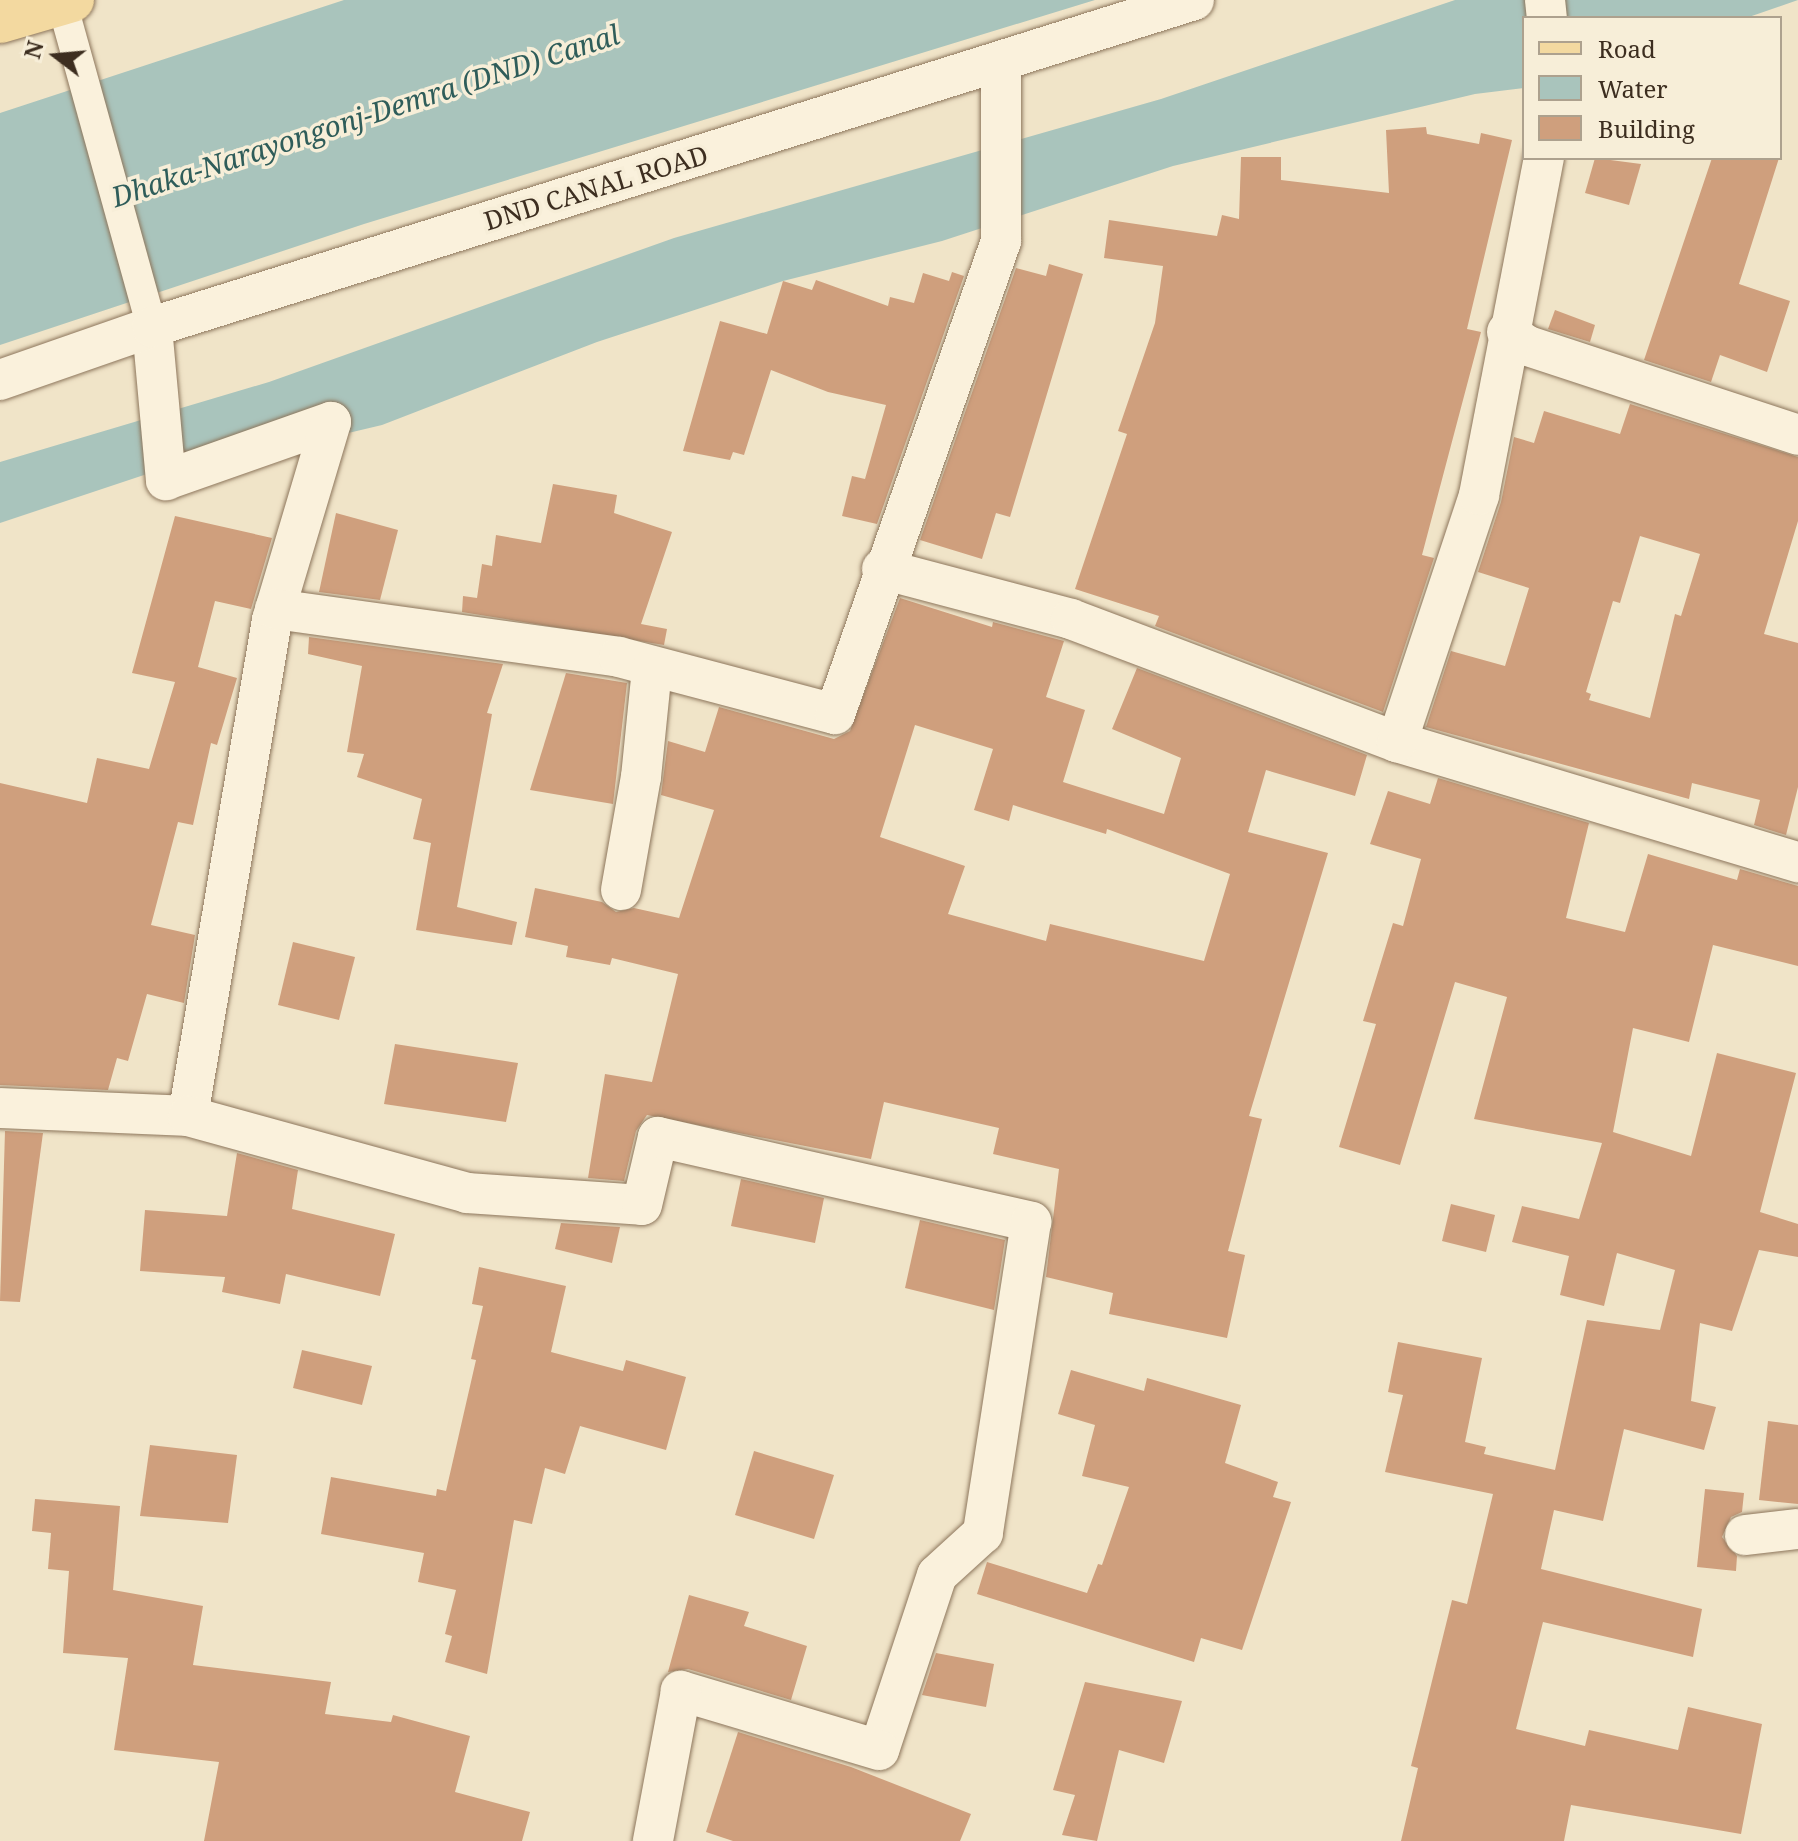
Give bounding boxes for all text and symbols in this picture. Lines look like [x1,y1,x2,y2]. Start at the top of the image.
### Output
north arrow [16,16,96,96]
legend [1522,16,1782,160]
water label: Dhaka-Narayongonj-Demra (DND) Canal [107,17,623,213]
text: Road [1598,32,1656,65]
text: N [16,37,50,62]
text: Water [1598,72,1668,105]
text: Building [1598,112,1695,145]
street label: DND CANAL ROAD [480,139,712,237]

